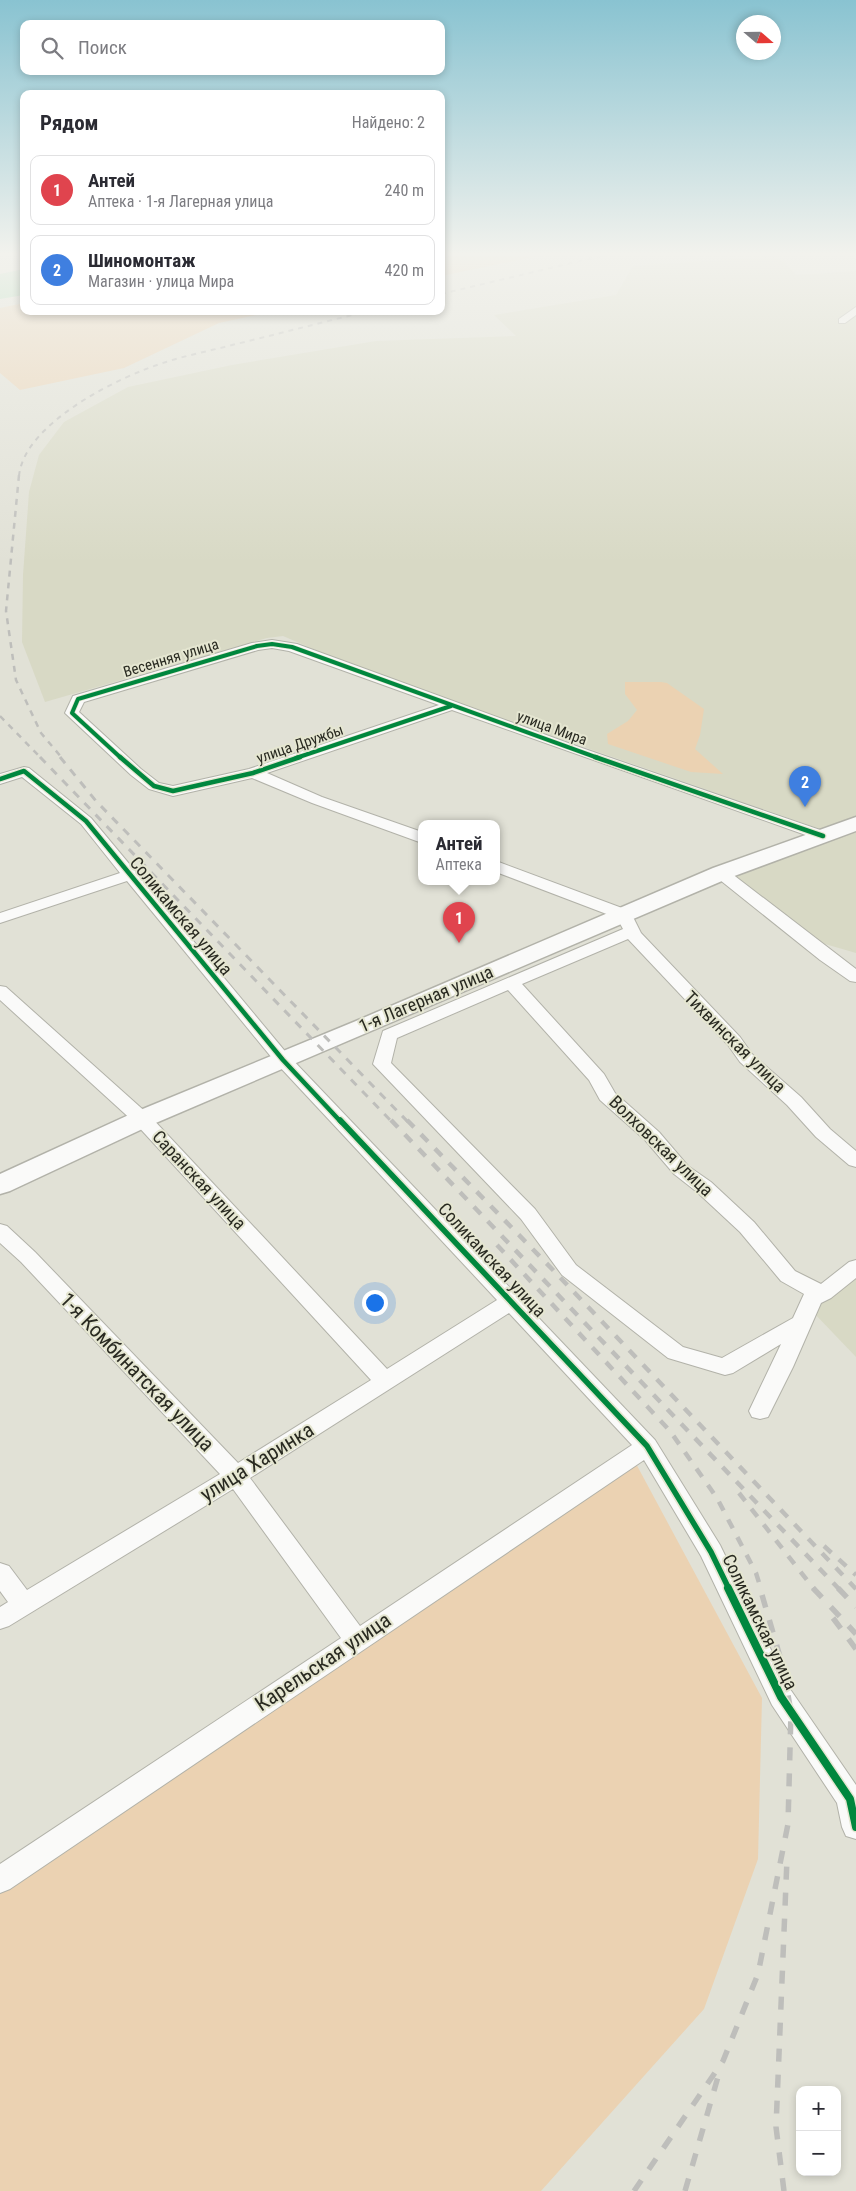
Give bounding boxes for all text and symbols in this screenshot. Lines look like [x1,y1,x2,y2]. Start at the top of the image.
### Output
north arrow [736,15,781,60]
search box [20,20,445,75]
icon: search [38,34,66,62]
text: Поиск [78,36,127,59]
text: Рядом [40,111,99,135]
text: Найдено: 2 [352,113,425,132]
text: Антей [88,169,135,192]
text: 1 [53,181,61,200]
text: 240 m [385,181,424,200]
text: Аптека · 1-я Лагерная улица [88,192,274,211]
text: Шиномонтаж [88,249,195,272]
text: 2 [53,261,61,280]
text: 420 m [385,261,424,280]
text: Магазин · улица Мира [88,272,234,291]
street label: Весенняя улица [121,635,221,681]
street label: улица Мира [514,707,590,749]
street label: улица Дружбы [254,721,346,767]
pin: 2 [789,766,821,807]
popup [418,820,500,885]
text: Антей [435,832,483,855]
street label: Соликамская улица [126,852,237,979]
text: Аптека [435,855,482,874]
pin: 1 [443,902,475,943]
street label: 1-я Лагерная улица [355,961,496,1036]
street label: Тихвинская улица [680,987,790,1097]
street label: Волховская улица [605,1091,717,1200]
street label: Саранская улица [148,1126,251,1233]
street label: Соликамская улица [434,1198,551,1321]
street label: 1-я Комбинатская улица [55,1288,219,1456]
your location [362,1290,388,1316]
street label: улица Харинка [196,1418,318,1506]
street label: Соликамская улица [719,1551,802,1693]
street label: Карельская улица [251,1608,395,1716]
map controls [796,2086,841,2176]
button: + [796,2086,841,2131]
button: − [796,2131,841,2176]

